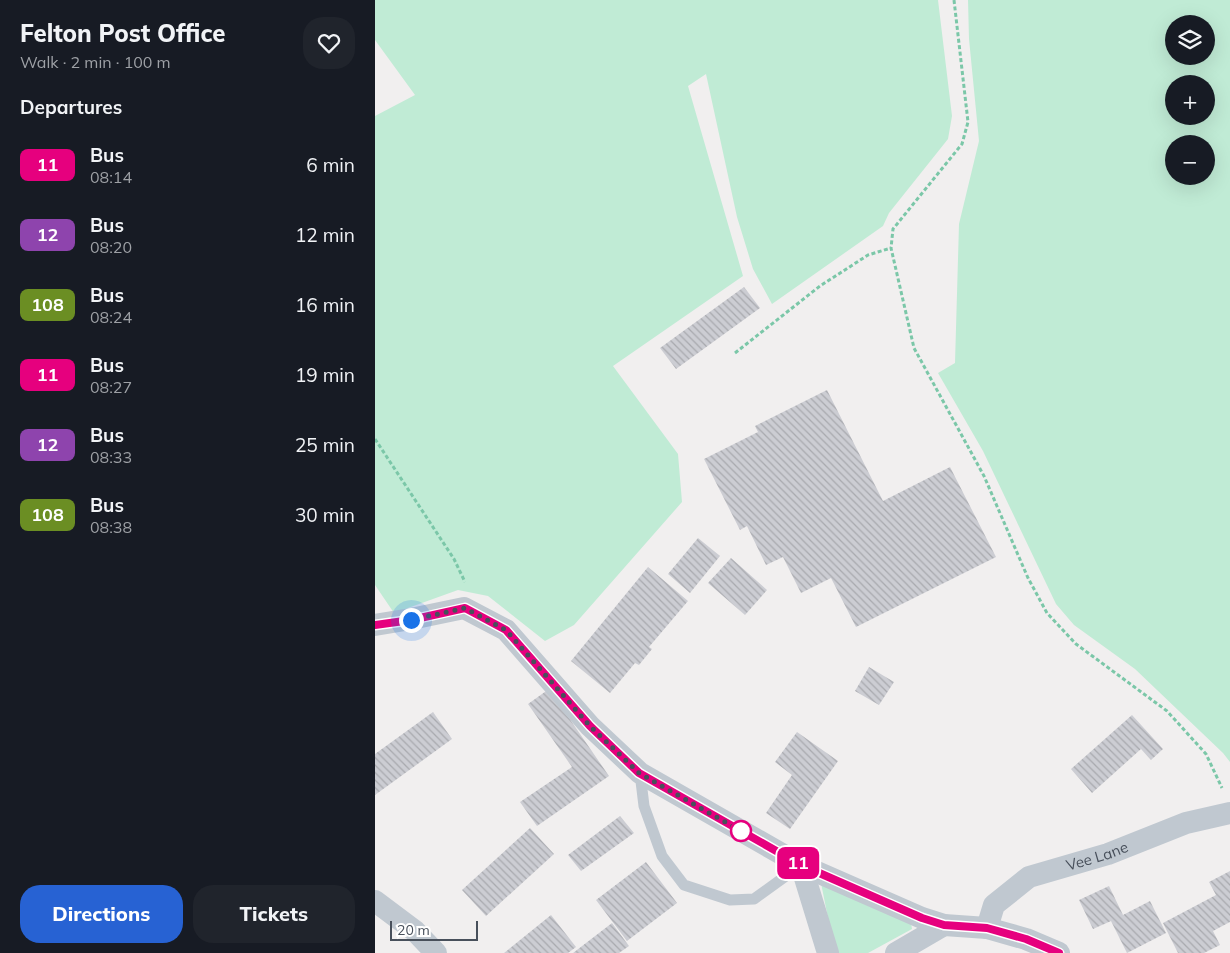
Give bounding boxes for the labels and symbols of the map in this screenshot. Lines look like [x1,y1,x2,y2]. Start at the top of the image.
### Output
your location [399,608,424,633]
unlabelled marker [730,820,752,842]
street label: Vee Lane [1064,837,1131,875]
line badge: 11 [775,847,821,879]
scale bar [390,918,477,941]

